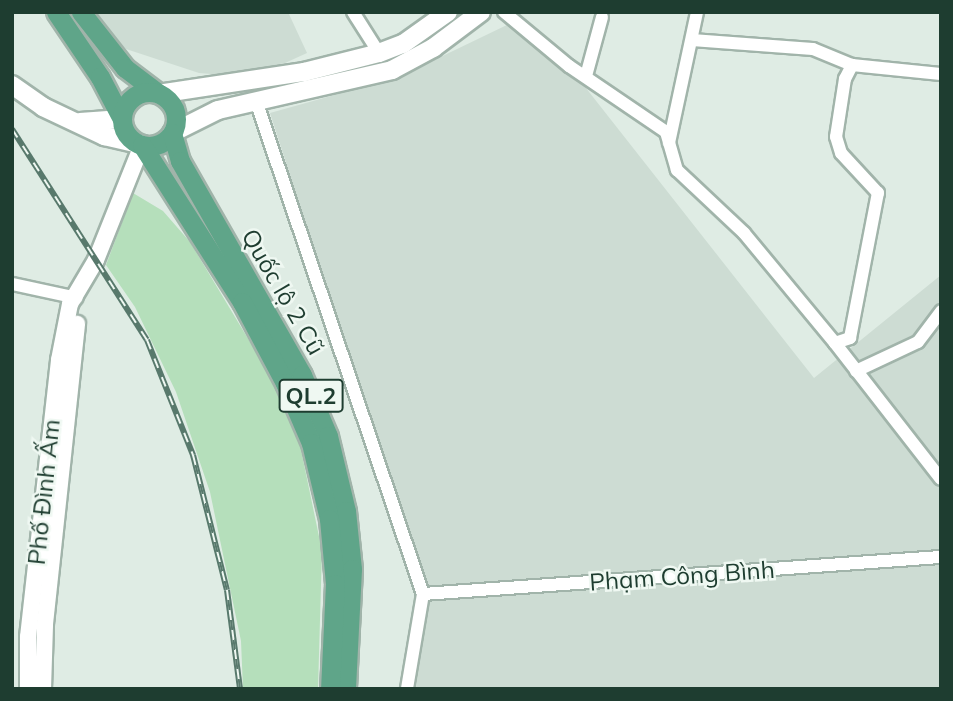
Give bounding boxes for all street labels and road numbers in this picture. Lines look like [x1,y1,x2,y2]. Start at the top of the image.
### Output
street label: Quốc lộ 2 Cũ [235,224,331,360]
road number: QL.2 [278,376,344,416]
street label: Phố Đình Ấm [22,418,66,566]
street label: Phạm Công Bình [588,555,776,597]

